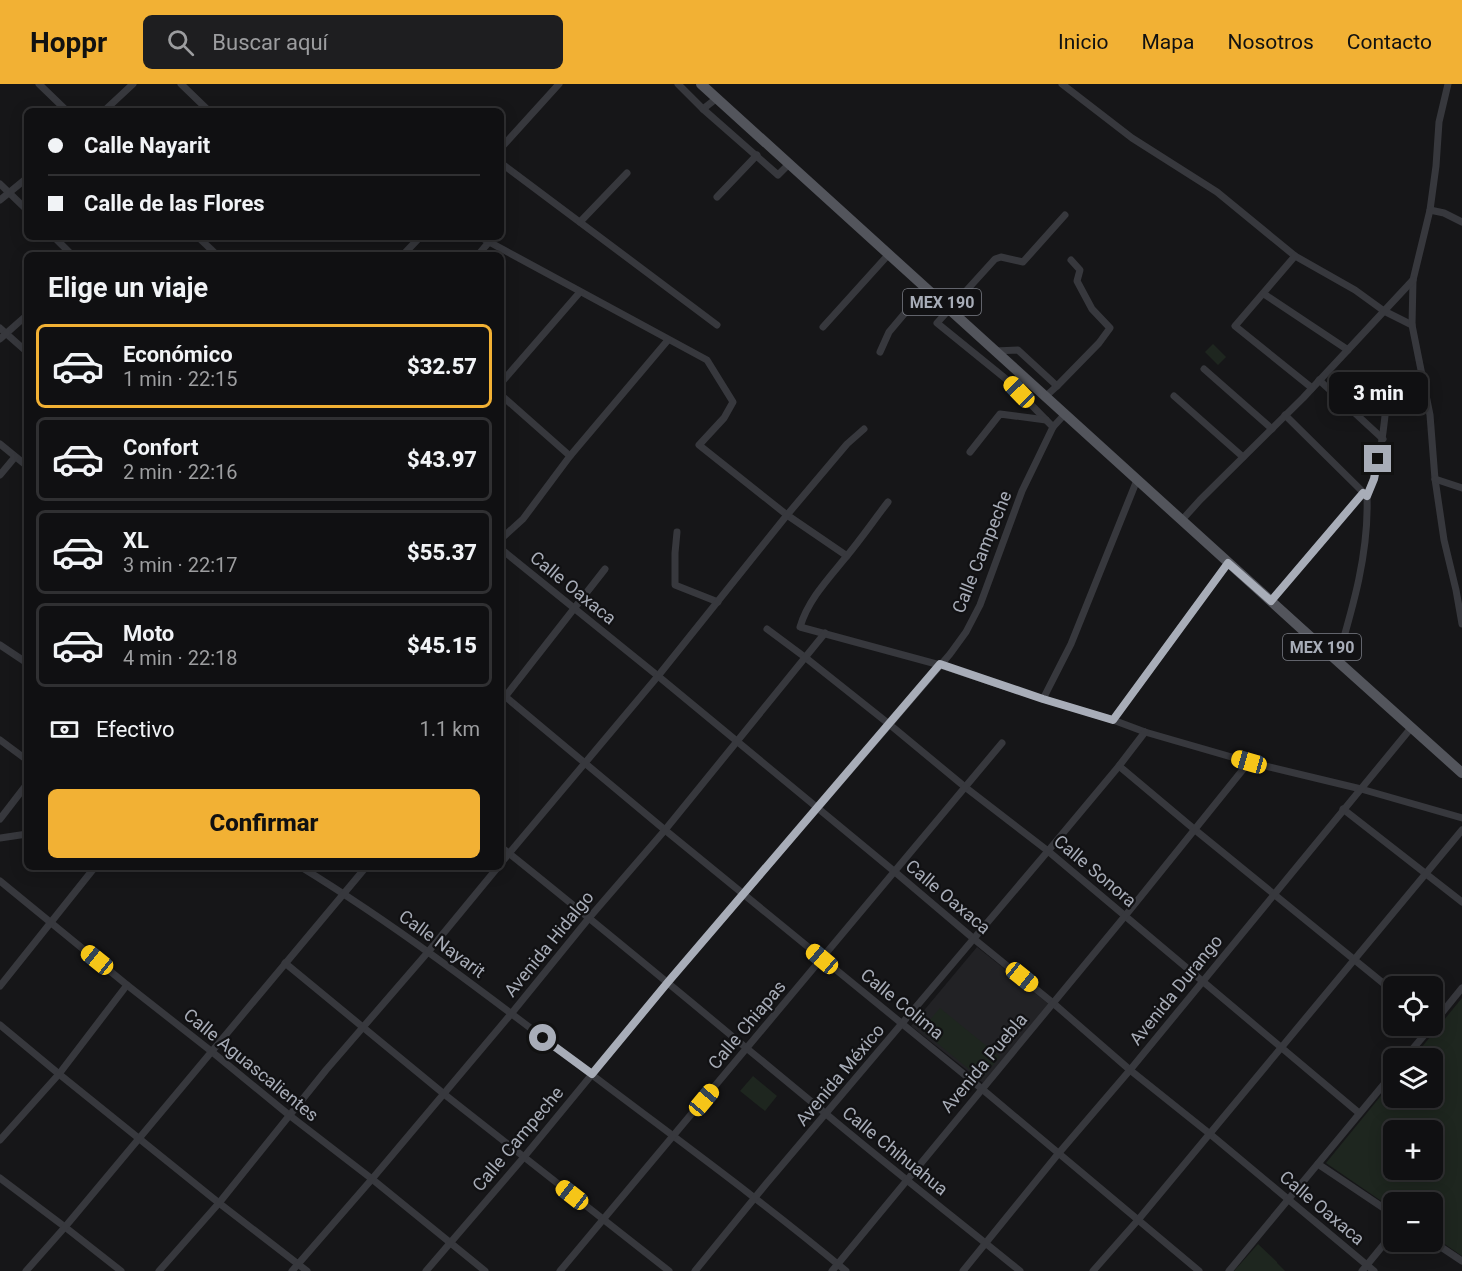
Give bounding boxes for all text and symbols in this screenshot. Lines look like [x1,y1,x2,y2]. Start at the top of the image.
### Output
search box [143,15,563,69]
text: Hoppr [30,26,107,59]
icon: search [164,26,197,59]
text: Buscar aquí [212,30,328,55]
text: Inicio [1058,30,1108,54]
text: Mapa [1141,30,1194,54]
text: Nosotros [1227,30,1314,54]
text: Contacto [1347,30,1432,54]
text: Calle Nayarit [84,133,210,158]
text: Calle de las Flores [84,191,265,216]
text: Elige un viaje [48,272,208,304]
road number: MEX 190 [903,289,981,315]
icon: car [51,339,105,393]
text: Económico [123,342,233,367]
text: $32.57 [407,354,477,379]
text: 1 min · 22:15 [123,367,238,391]
callout: 3 min [1328,372,1428,414]
car [1000,373,1038,411]
text: 3 min [1353,381,1404,405]
icon: car [51,432,105,486]
text: Confort [123,435,198,460]
route end [1364,445,1391,472]
text: $43.97 [407,447,477,472]
text: 2 min · 22:16 [123,460,238,484]
street label: Calle Campeche [947,488,1016,616]
icon: car [51,525,105,579]
text: XL [123,528,149,553]
text: $55.37 [407,540,477,565]
street label: Calle Oaxaca [526,547,620,629]
text: 3 min · 22:17 [123,553,238,577]
icon: car [51,618,105,672]
text: Moto [123,621,174,646]
text: $45.15 [407,633,477,658]
road number: MEX 190 [1283,634,1361,660]
text: 4 min · 22:18 [123,646,238,670]
icon: cash [48,713,81,746]
text: Efectivo [96,717,174,742]
text: 1.1 km [420,717,480,741]
car [1229,748,1269,776]
button: Confirmar [48,789,480,858]
street label: Calle Sonora [1050,830,1141,911]
street label: Calle Oaxaca [902,855,995,938]
street label: Avenida Hidalgo [500,887,598,1001]
street label: Calle Nayarit [395,905,490,982]
street label: Avenida Durango [1125,930,1226,1049]
car [802,941,842,977]
car [77,942,117,978]
car [1002,959,1042,995]
street label: Calle Colima [857,964,948,1043]
street label: Calle Chiapas [703,976,790,1073]
map controls [1383,976,1443,1252]
button: locate [1383,976,1443,1036]
street label: Calle Aguascalientes [180,1004,323,1125]
street label: Avenida Puebla [936,1009,1031,1117]
street label: Avenida México [791,1020,888,1130]
route start [529,1024,556,1051]
button: layers [1383,1048,1443,1108]
car [686,1080,722,1120]
street label: Calle Campeche [468,1082,567,1195]
street label: Calle Chihuahua [838,1102,952,1200]
button: + [1383,1120,1443,1180]
street label: Calle Oaxaca [1276,1166,1369,1249]
car [552,1177,592,1213]
button: − [1383,1192,1443,1252]

